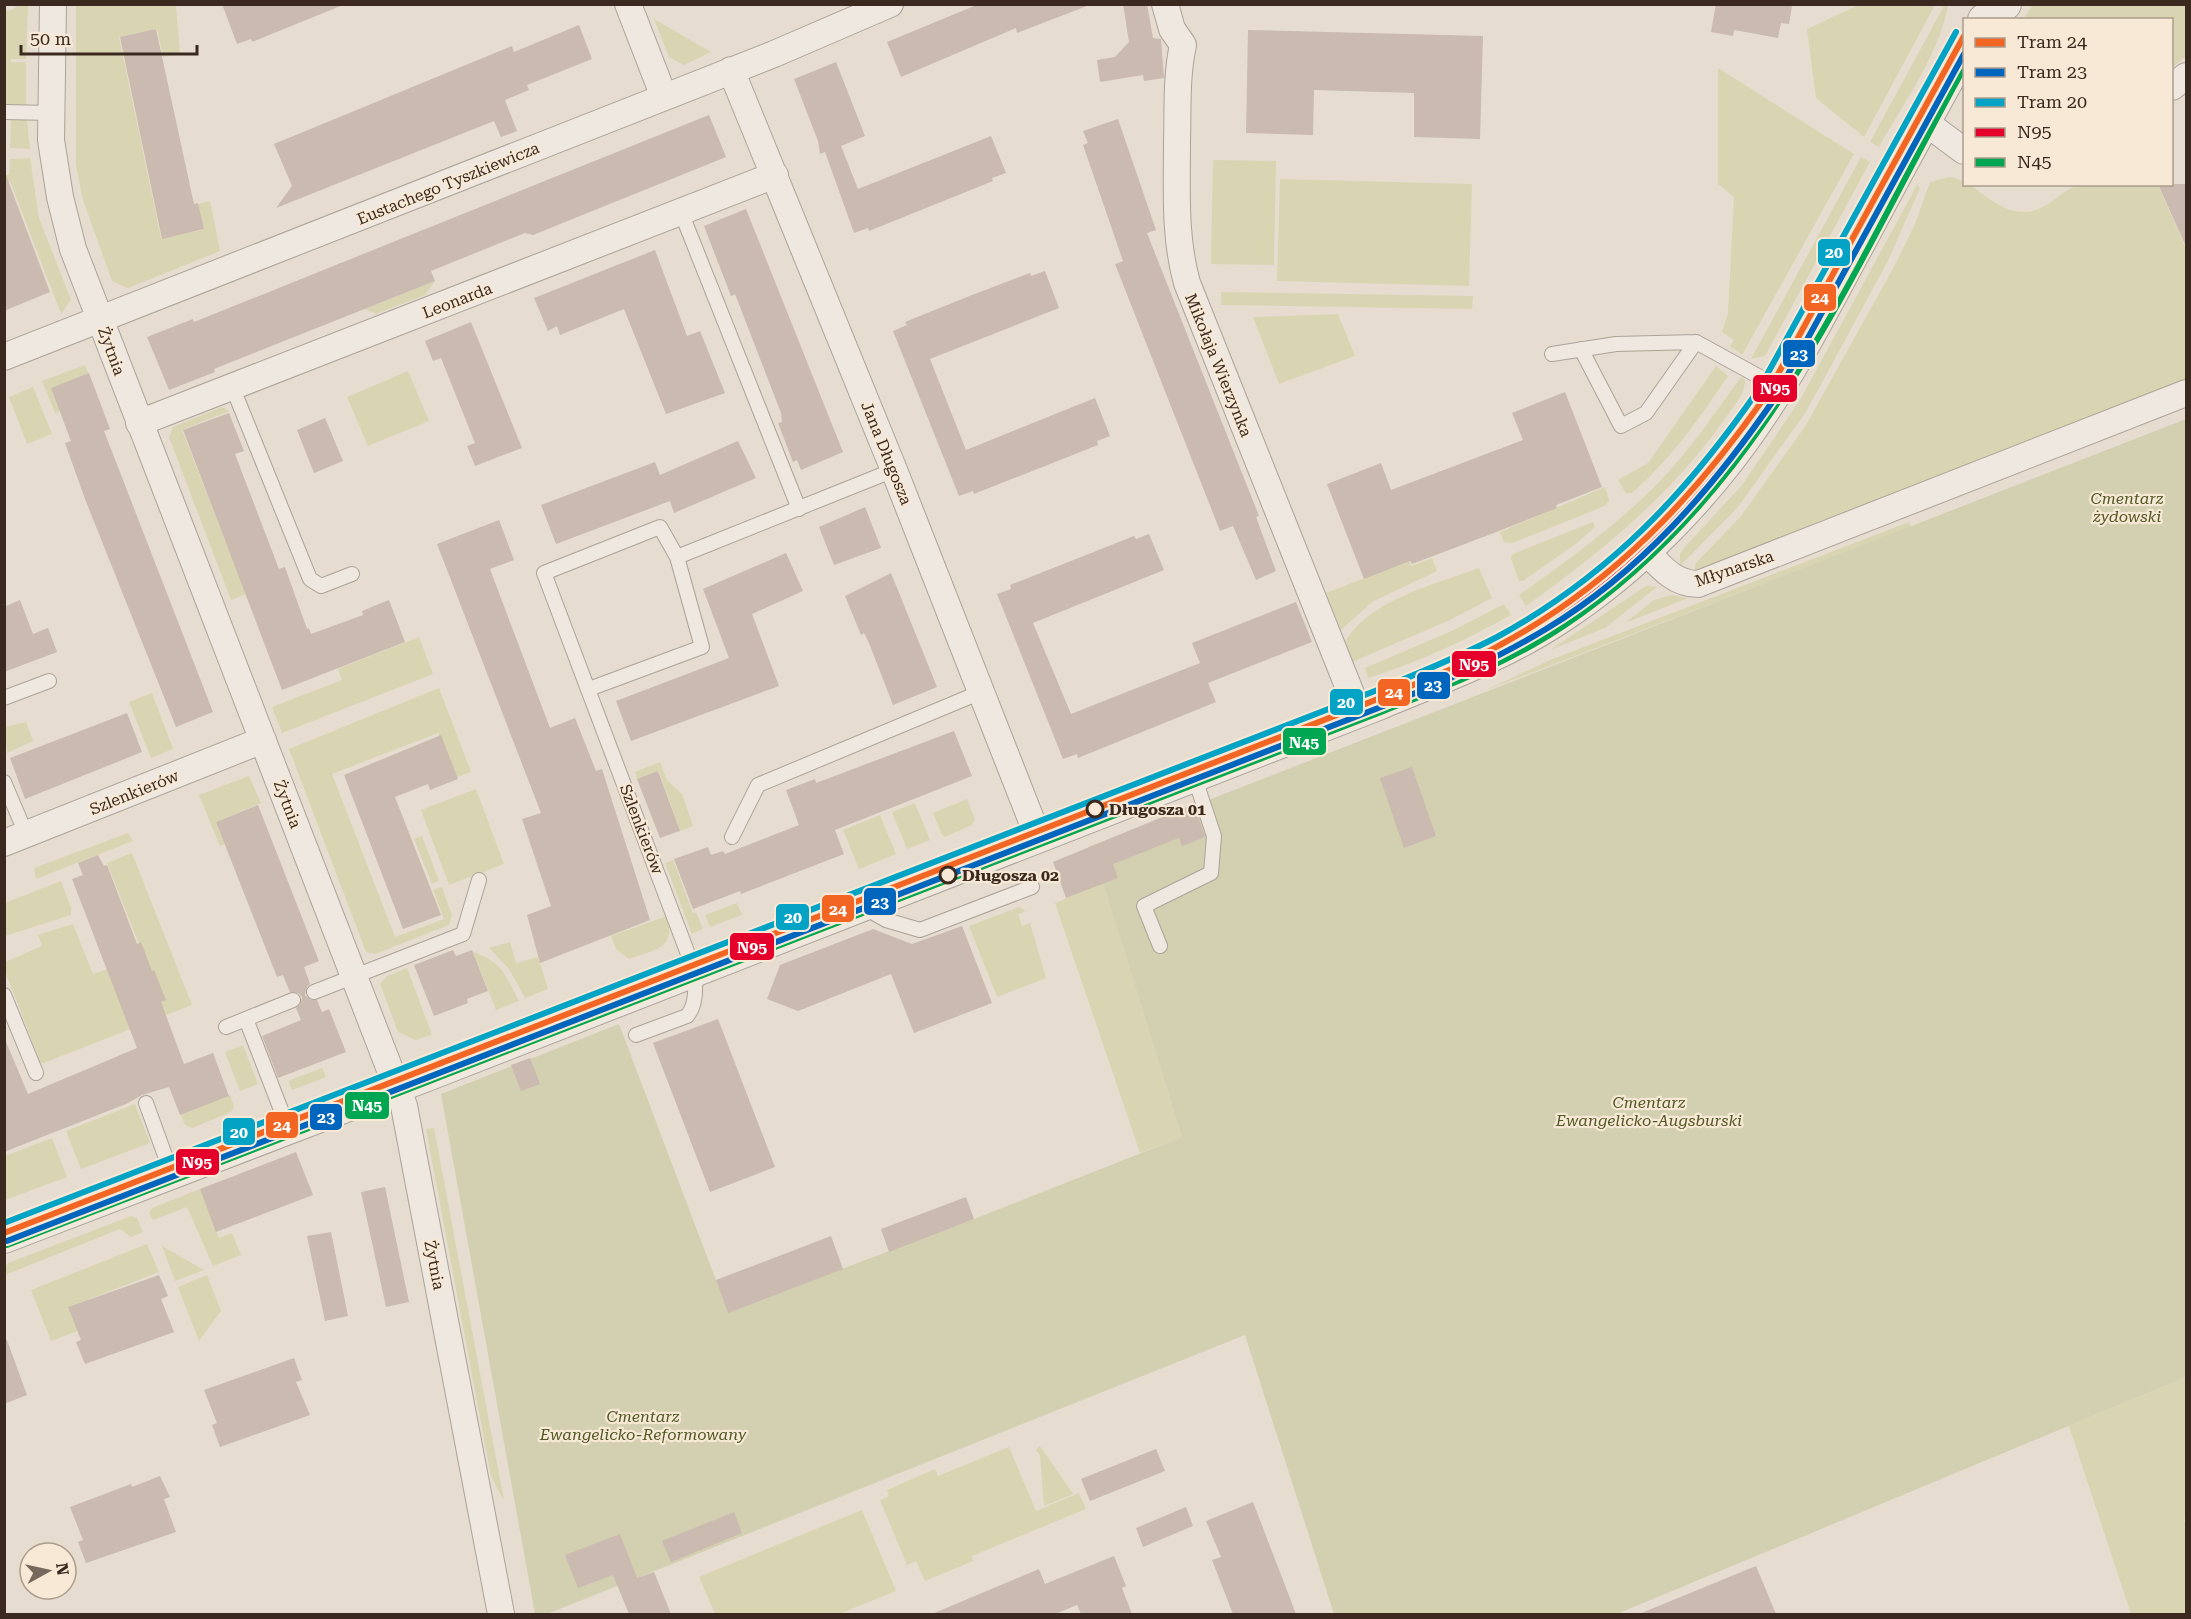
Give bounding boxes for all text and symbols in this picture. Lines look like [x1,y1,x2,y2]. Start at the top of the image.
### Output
scale bar [21,18,196,56]
legend [1963,18,2173,186]
text: 50 m [30,28,71,49]
text: Tram 24 [2017,31,2087,52]
text: Tram 23 [2017,61,2087,82]
text: Tram 20 [2017,91,2087,112]
text: N95 [2017,121,2052,142]
street label: Eustachego Tyszkiewicza [354,138,542,229]
text: N45 [2017,151,2052,172]
line badge: 20 [1817,238,1851,267]
text: 20 [1825,243,1843,262]
street label: Leonarda [420,278,495,322]
line badge: 24 [1803,283,1837,312]
text: 24 [1811,288,1829,307]
street label: Mikołaja Wierzynka [1181,291,1256,440]
street label: Żytnia [94,324,129,378]
line badge: 23 [1782,339,1816,368]
text: 23 [1790,345,1808,364]
line badge: N95 [1752,374,1798,403]
text: N95 [1760,379,1790,398]
street label: Jana Długosza [857,399,916,508]
park label: Cmentarz żydowski [2091,489,2164,526]
street label: Młynarska [1692,546,1776,591]
line badge: N95 [1451,650,1497,678]
text: N95 [1459,655,1489,674]
line badge: 23 [1416,671,1451,700]
text: 23 [1424,676,1442,695]
line badge: 24 [1377,678,1411,707]
text: 24 [1385,683,1403,702]
line badge: 20 [1329,688,1364,716]
text: 20 [1337,693,1355,712]
line badge: N45 [1282,727,1327,756]
text: N45 [1289,733,1319,752]
street label: Szlenkierów [87,766,182,819]
street label: Żytnia [270,777,305,831]
street label: Szlenkierów [616,782,668,877]
marker: Długosza 01 [1086,800,1104,818]
place label: Długosza 01 [1109,800,1206,819]
marker: Długosza 02 [939,866,957,884]
place label: Długosza 02 [962,866,1059,885]
line badge: 23 [863,887,897,916]
text: 23 [871,893,889,912]
line badge: 24 [821,894,855,923]
text: 24 [829,900,847,919]
line badge: 20 [775,903,810,931]
text: 20 [784,908,802,927]
line badge: N95 [729,932,775,961]
text: N95 [737,938,767,957]
line badge: N45 [344,1091,390,1120]
park label: Cmentarz Ewangelicko-Augsburski [1555,1093,1742,1130]
text: N45 [352,1096,382,1115]
line badge: 23 [309,1103,343,1131]
text: 23 [317,1108,335,1127]
line badge: 24 [265,1111,299,1139]
text: 24 [273,1116,291,1135]
line badge: 20 [222,1117,256,1146]
text: 20 [230,1123,248,1142]
line badge: N95 [175,1148,220,1176]
text: N95 [182,1153,212,1172]
street label: Żytnia [420,1239,449,1292]
park label: Cmentarz Ewangelicko-Reformowany [539,1407,747,1444]
north arrow [18,1541,78,1601]
text: N [52,1562,73,1576]

